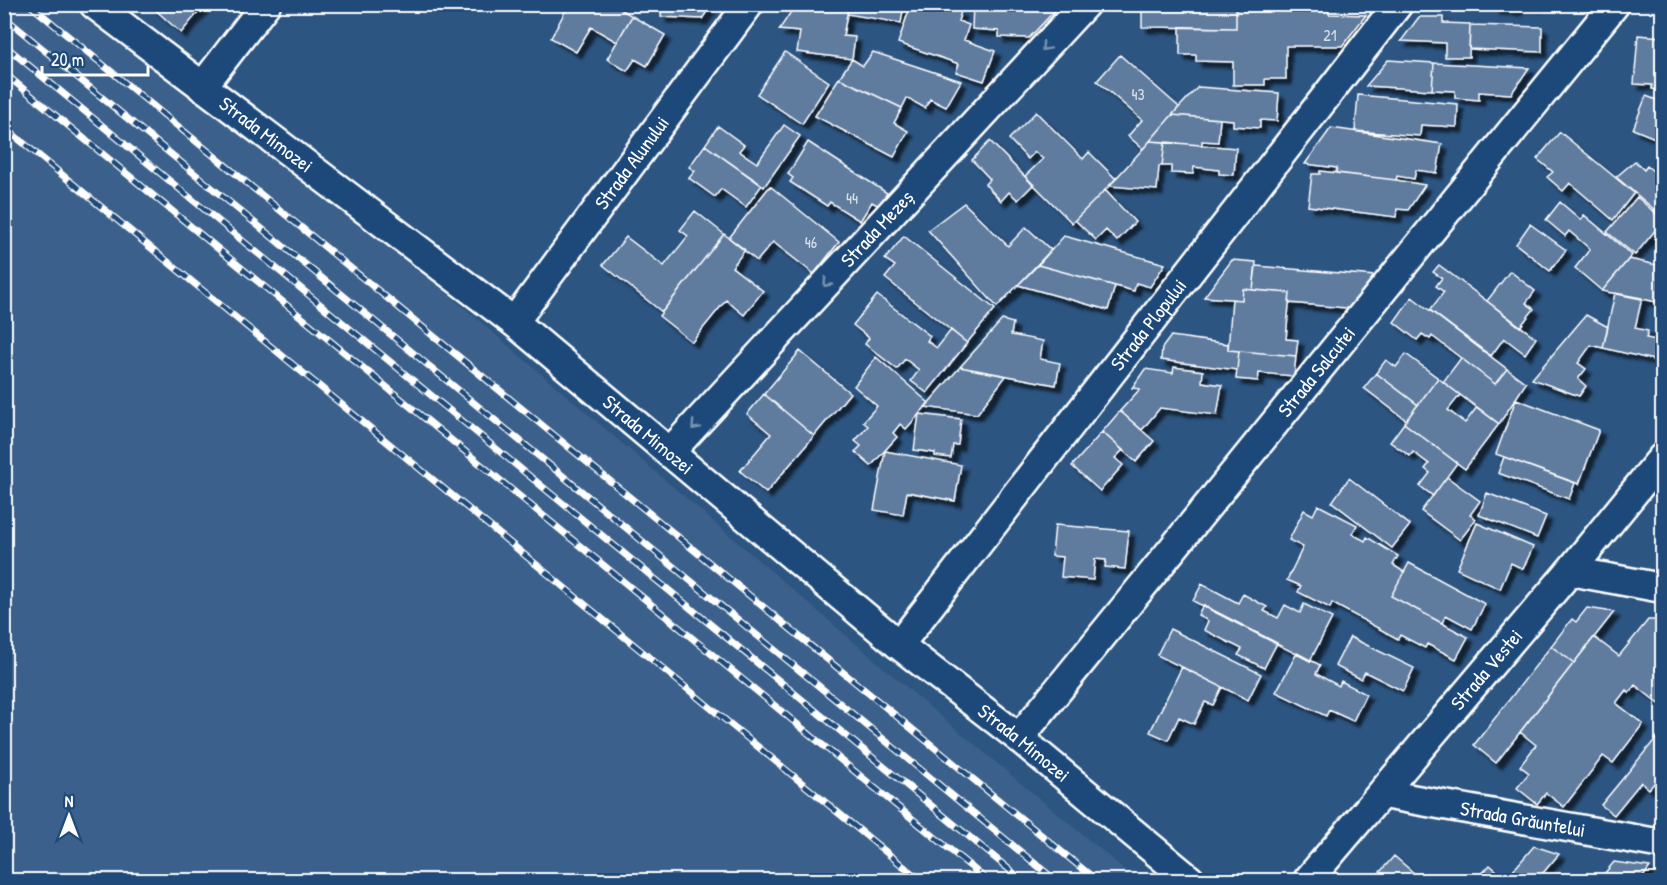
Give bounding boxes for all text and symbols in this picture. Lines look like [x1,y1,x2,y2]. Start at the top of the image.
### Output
house number: 21 [1323,24,1337,46]
scale bar [42,39,148,77]
one-way arrow [1041,41,1052,51]
text: 20 m [51,47,84,72]
house number: 43 [1131,83,1145,105]
street label: Strada Mimozei [214,90,319,178]
street label: Strada Alunului [588,110,675,215]
street label: Strada Mezeș [834,184,919,273]
house number: 44 [846,187,858,209]
house number: 46 [805,231,817,253]
street label: Strada Plopului [1104,273,1192,376]
one-way arrow [823,276,834,287]
street label: Strada Salcutei [1271,320,1361,422]
street label: Strada Mimozei [597,388,700,480]
one-way arrow [691,420,702,430]
street label: Strada Vestei [1444,623,1528,715]
street label: Strada Mimozei [973,697,1076,788]
north arrow [39,786,99,846]
text: N [65,790,74,812]
street label: Strada Grăuntelui [1458,794,1588,843]

